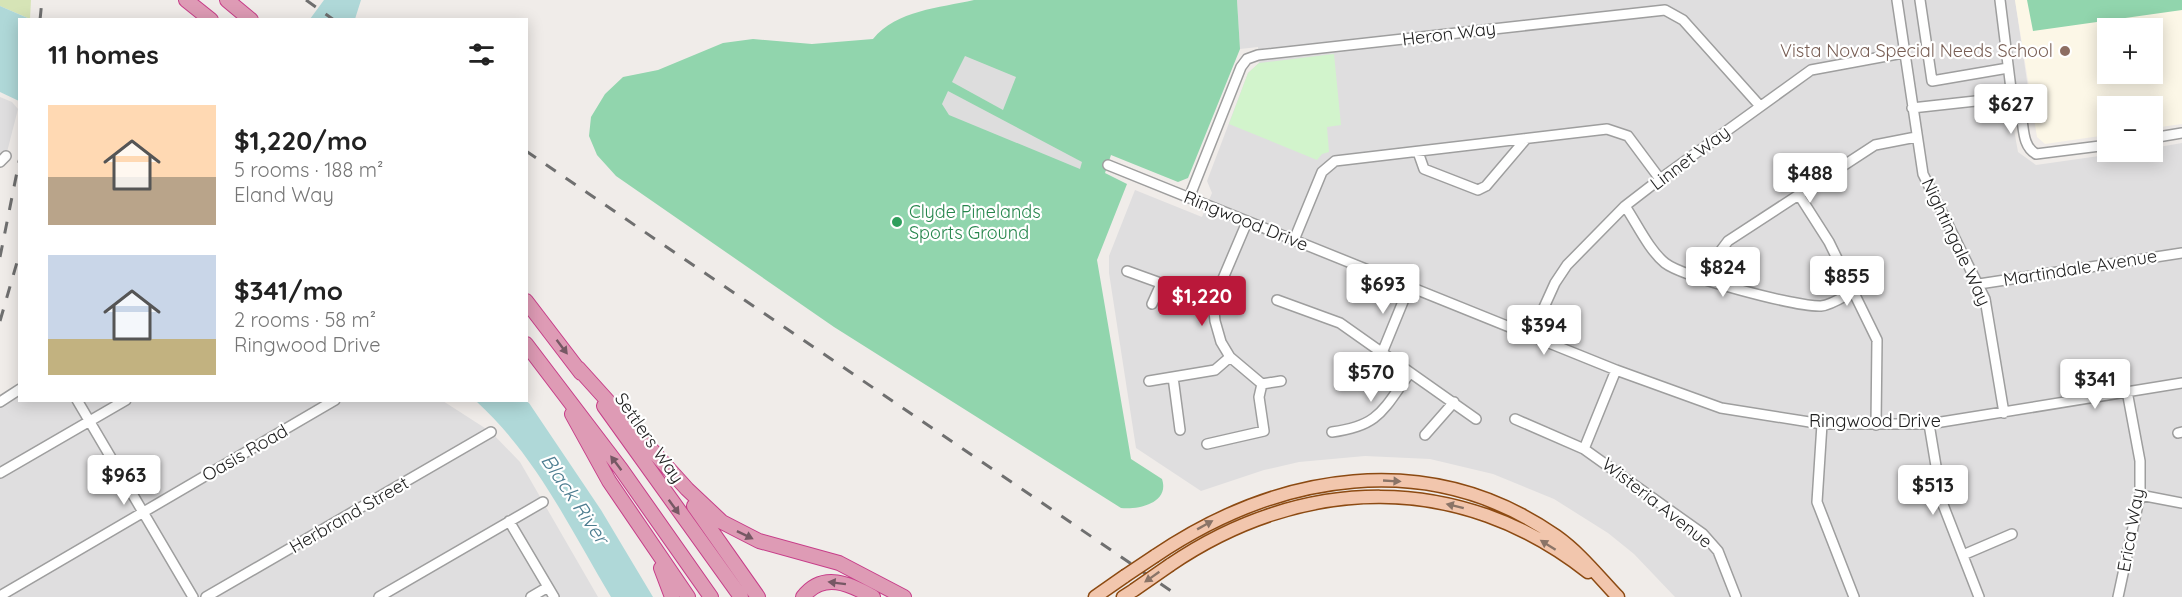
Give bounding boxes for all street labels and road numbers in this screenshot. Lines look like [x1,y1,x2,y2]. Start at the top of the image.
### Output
street label: Heron Way [1401,16,1497,51]
street label: Linnet Way [1645,120,1734,195]
street label: Nightingale Way [1917,174,1996,309]
street label: Ringwood Drive [1181,185,1312,256]
street label: Martindale Avenue [2001,244,2159,291]
street label: Settlers Way [610,388,689,487]
street label: Ringwood Drive [1809,409,1941,432]
street label: Oasis Road [198,419,292,486]
street label: Wisteria Avenue [1597,452,1717,553]
street label: Herbrand Street [285,471,413,558]
street label: Erica Way [2112,486,2149,574]

